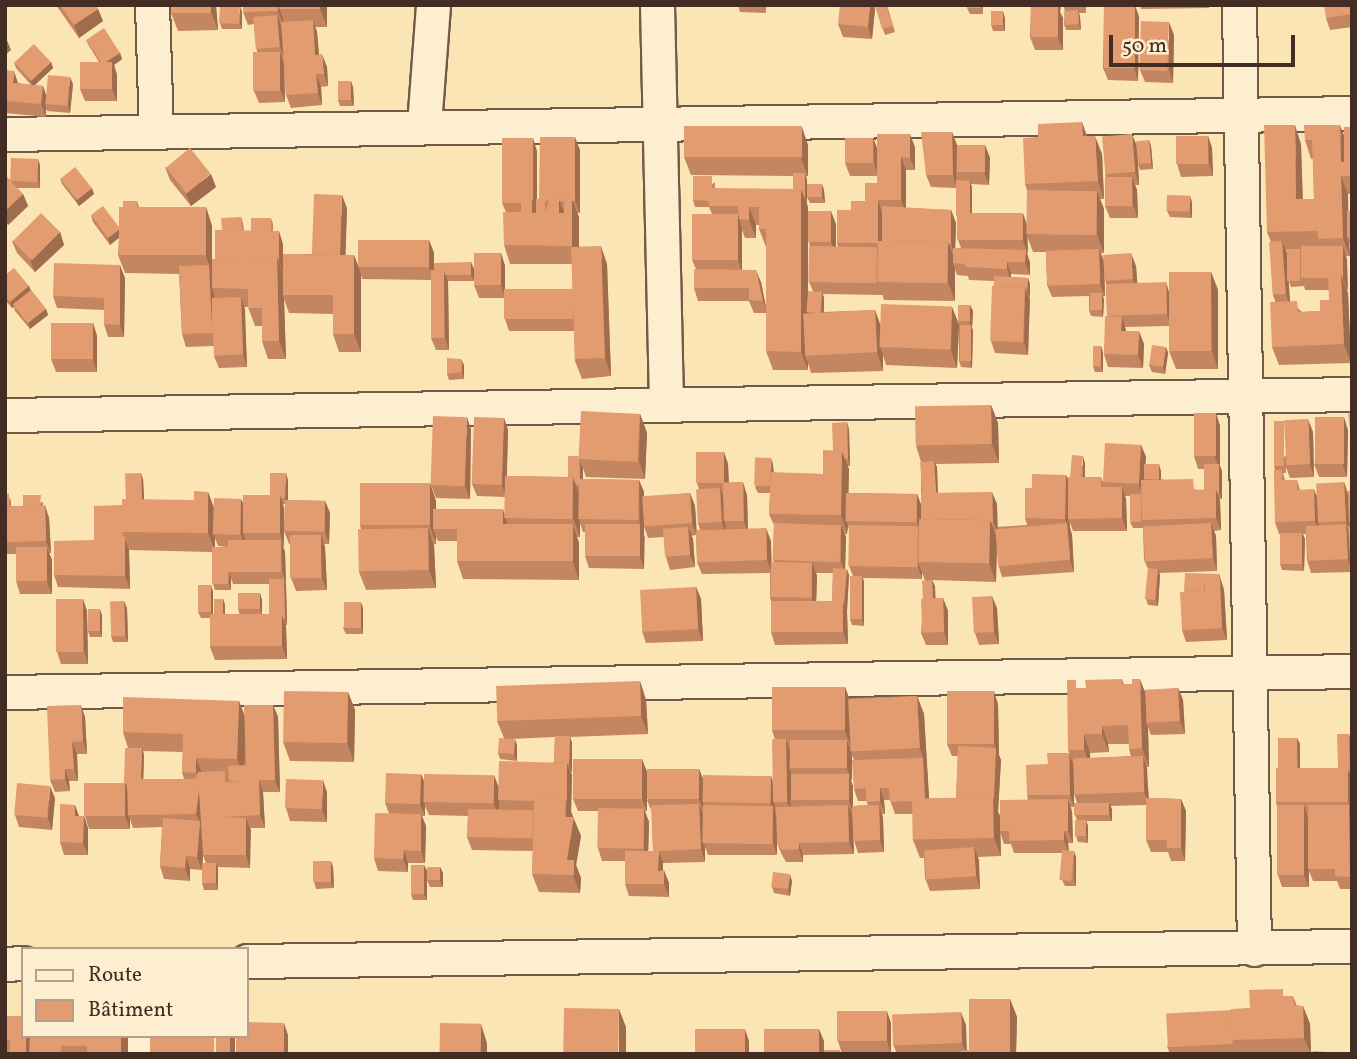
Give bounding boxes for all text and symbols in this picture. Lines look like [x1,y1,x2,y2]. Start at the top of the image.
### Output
scale bar [1112,21,1298,65]
text: 50 m [1122,32,1167,61]
legend [21,947,248,1038]
text: Route [88,961,142,990]
text: Bâtiment [88,996,173,1025]

